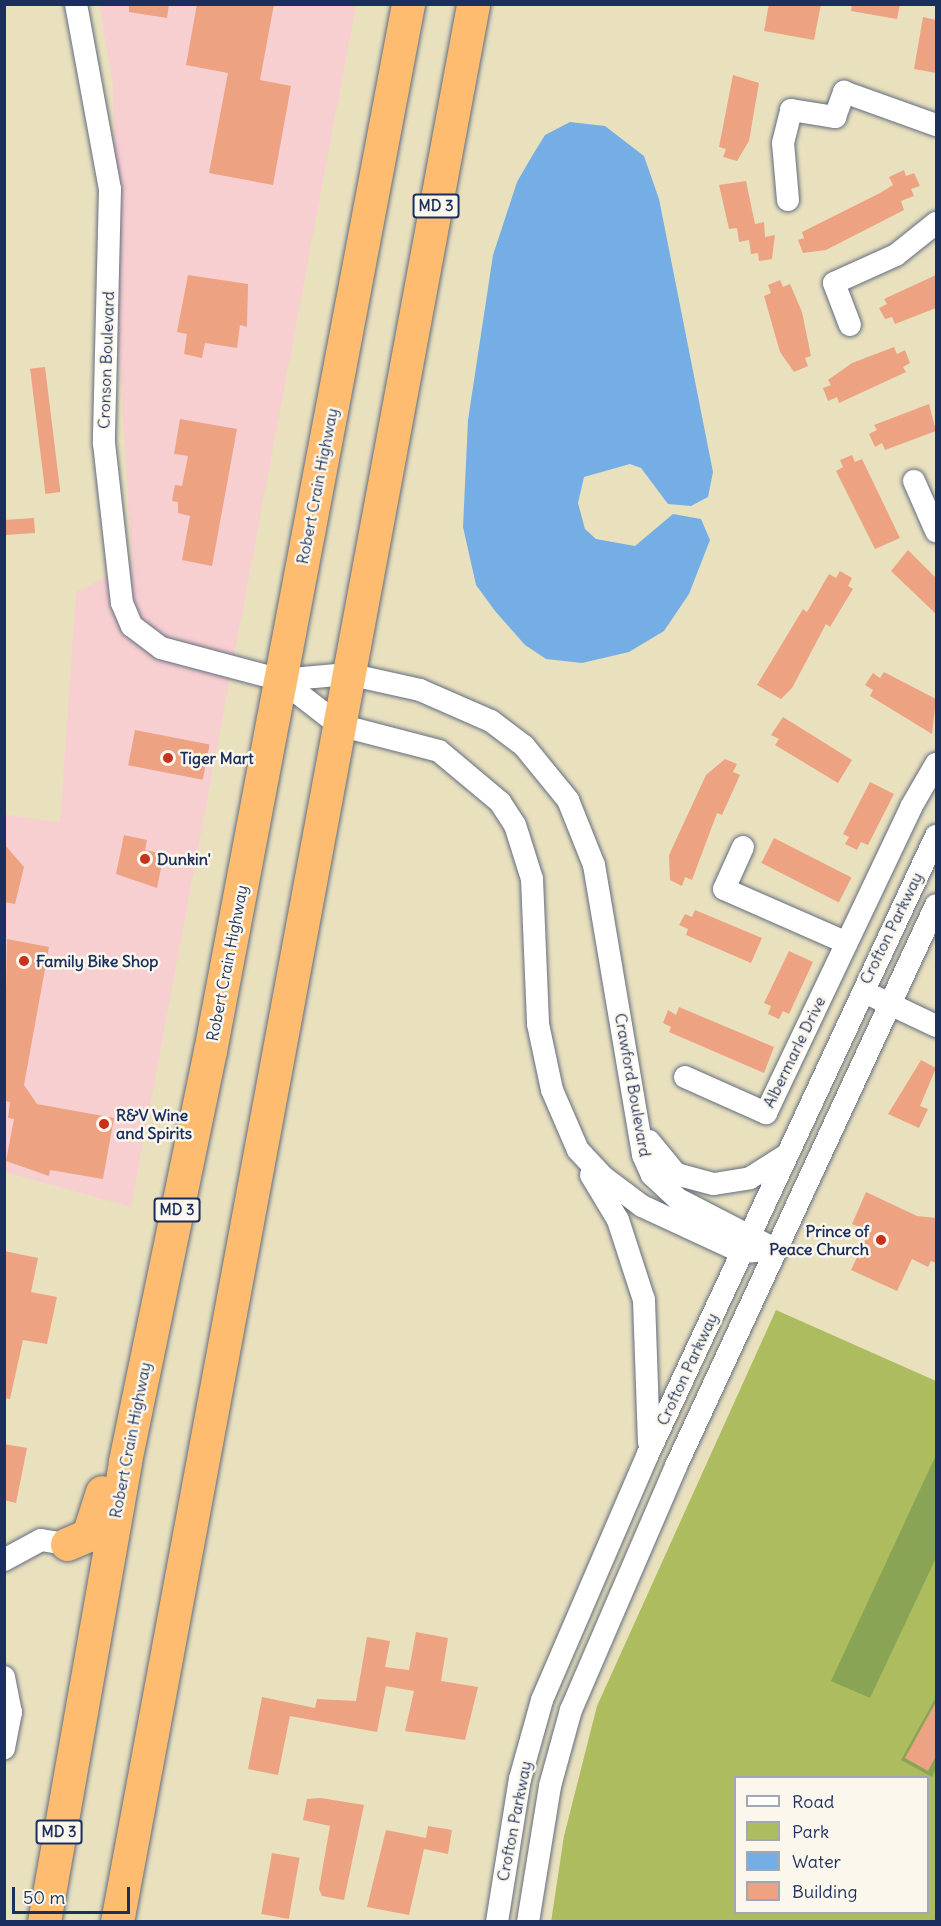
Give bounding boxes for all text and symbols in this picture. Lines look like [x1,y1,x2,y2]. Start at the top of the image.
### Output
road number: MD 3 [412,194,460,218]
street label: Cronson Boulevard [94,291,118,429]
street label: Robert Crain Highway [292,406,342,566]
place label: Tiger Mart [180,748,254,768]
marker: Tiger Mart [161,751,175,765]
place label: Dunkin' [157,849,211,869]
marker: Dunkin' [138,852,152,866]
street label: Crofton Parkway [856,869,926,987]
street label: Robert Crain Highway [202,883,252,1043]
place label: Family Bike Shop [36,951,158,971]
marker: Family Bike Shop [17,954,31,968]
street label: Albermarle Drive [759,993,829,1111]
street label: Crawford Boulevard [611,1012,655,1158]
place label: R&V Wine and Spirits [116,1105,192,1143]
marker: R&V Wine and Spirits [97,1117,111,1131]
road number: MD 3 [153,1198,201,1222]
place label: Prince of Peace Church [769,1221,869,1259]
marker: Prince of Peace Church [874,1233,888,1247]
street label: Crofton Parkway [652,1310,722,1428]
street label: Robert Crain Highway [105,1360,155,1520]
street label: Crofton Parkway [493,1759,535,1883]
legend [734,1776,929,1914]
text: Road [792,1790,834,1813]
road number: MD 3 [35,1820,83,1844]
text: Park [792,1820,829,1843]
text: Water [792,1850,841,1873]
scale bar [15,1875,134,1913]
text: Building [792,1880,857,1903]
text: 50 m [23,1886,65,1909]

